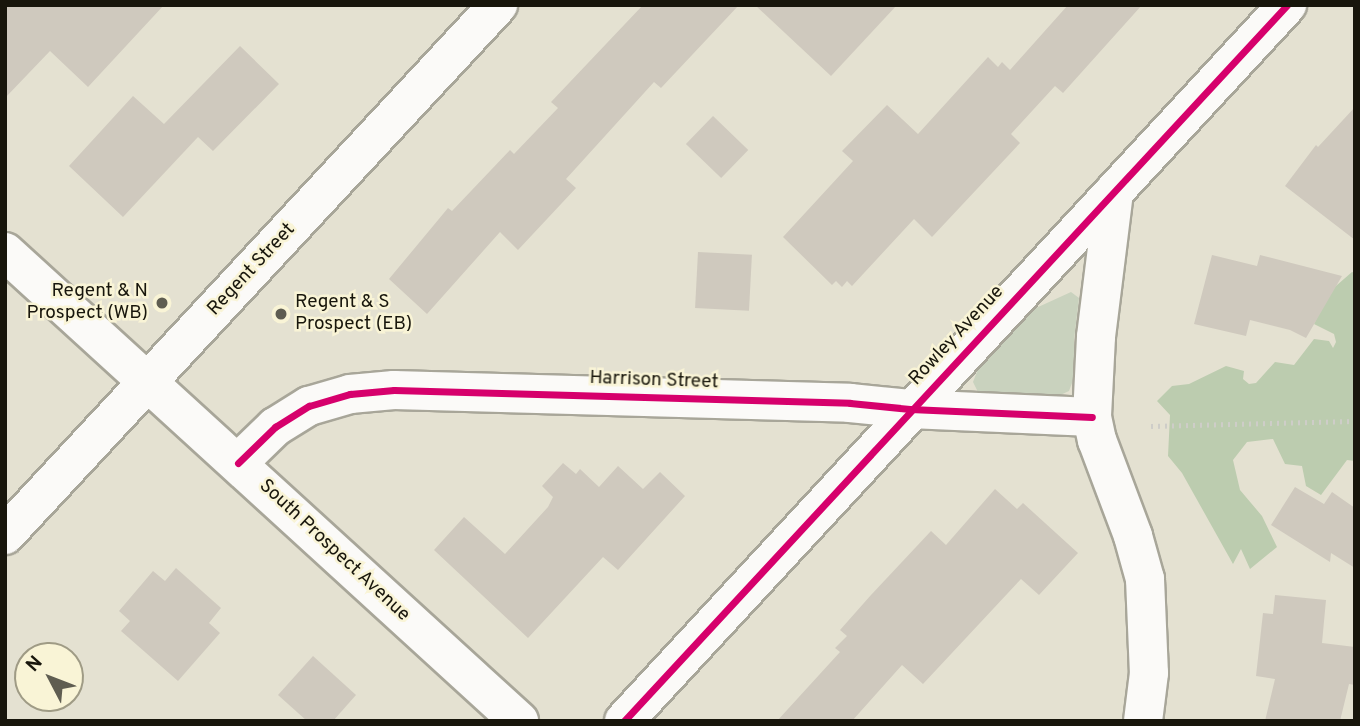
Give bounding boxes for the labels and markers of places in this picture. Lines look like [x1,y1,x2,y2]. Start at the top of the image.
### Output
place label: Regent & N Prospect (WB) [26,281,148,325]
place label: Regent & S Prospect (EB) [295,292,412,336]
marker: Regent & N Prospect (WB) [154,295,170,311]
marker: Regent & S Prospect (EB) [273,306,289,322]

